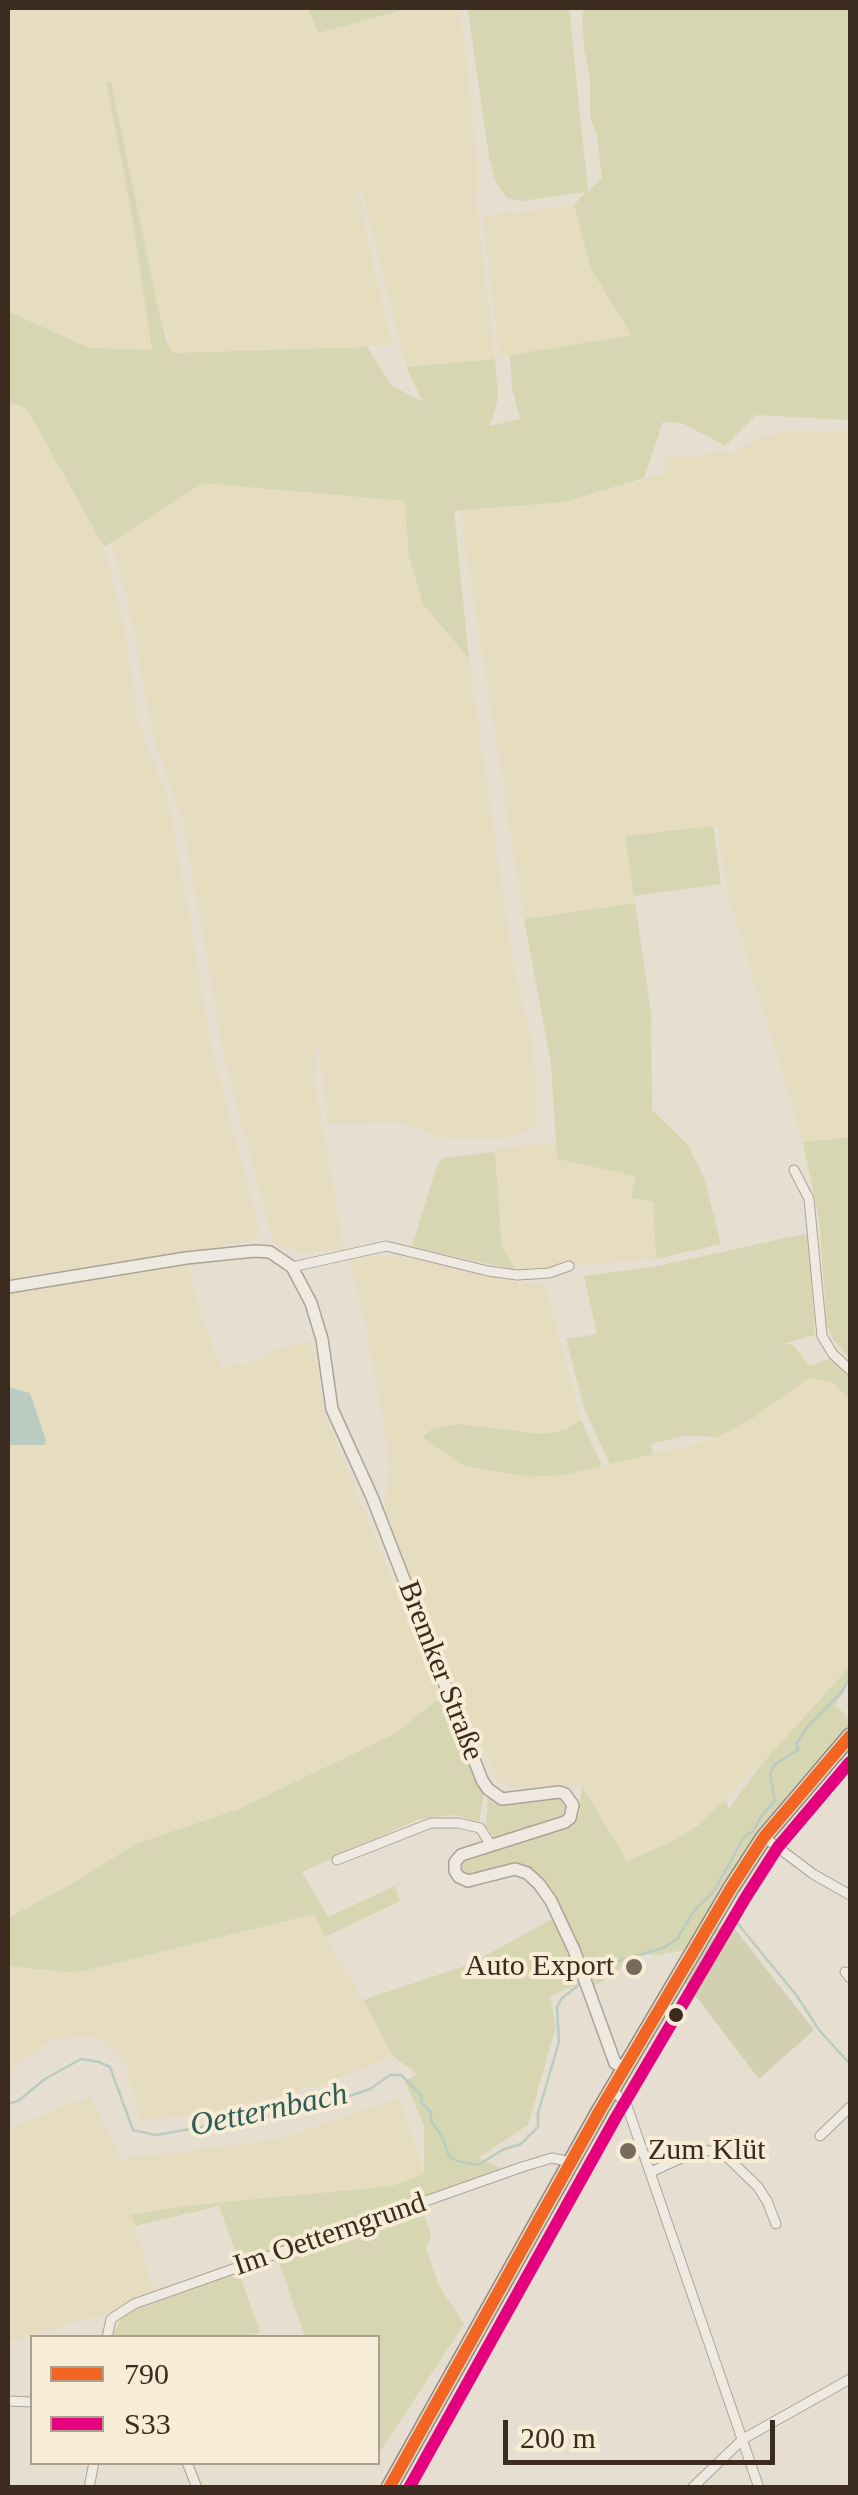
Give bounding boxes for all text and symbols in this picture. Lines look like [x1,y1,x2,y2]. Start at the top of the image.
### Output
street label: Bremker Straße [389,1576,491,1766]
place label: Auto Export [465,1949,614,1985]
marker: Auto Export [623,1956,645,1978]
unlabelled marker [666,2005,686,2025]
water label: Oetternbach [187,2076,351,2146]
place label: Zum Klüt [648,2133,765,2169]
marker: Zum Klüt [617,2140,639,2162]
street label: Im Oetterngrund [229,2185,431,2285]
legend [30,2335,380,2465]
text: 790 [124,2357,169,2390]
scale bar [508,2400,780,2462]
text: S33 [124,2407,171,2440]
text: 200 m [520,2421,596,2454]

